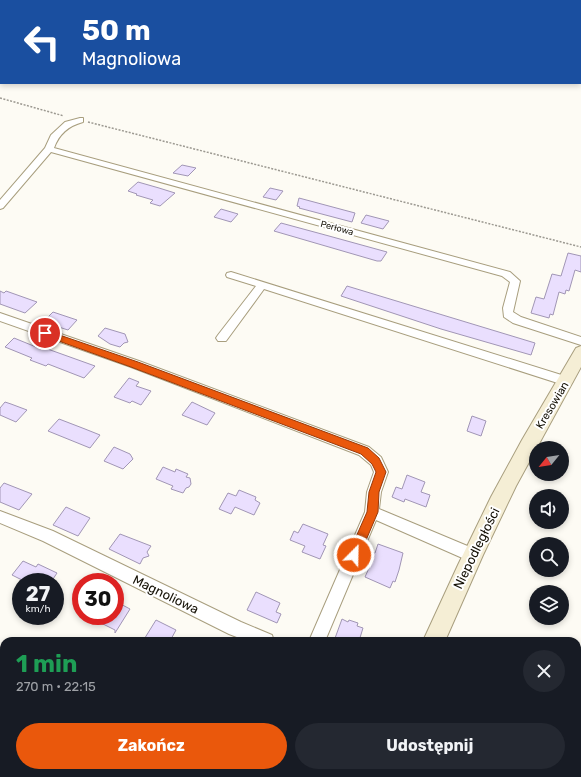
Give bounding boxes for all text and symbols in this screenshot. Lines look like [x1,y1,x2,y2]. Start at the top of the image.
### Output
text: 50 m [82,14,151,47]
icon: left [16,16,68,68]
text: Magnoliowa [82,48,181,70]
street label: Perłowa [319,219,355,237]
pin [28,316,62,350]
icon: arrive [34,322,56,344]
street label: Kresowian [533,379,572,431]
north arrow [529,441,569,481]
map controls [529,441,569,625]
button: sound [529,489,569,529]
street label: Niepodległości [450,505,504,592]
position arrow [333,534,375,576]
button: search [529,537,569,577]
street label: Magnoliowa [130,572,201,618]
speed limit sign: 30 [72,573,124,625]
text: 27 [26,582,50,606]
button: layers [529,585,569,625]
text: km/h [26,603,50,615]
text: 1 min [16,650,77,678]
button: close [523,650,565,692]
text: 270 m · 22:15 [16,679,96,694]
button: Zakończ [16,723,287,769]
button: Udostępnij [295,723,565,769]

